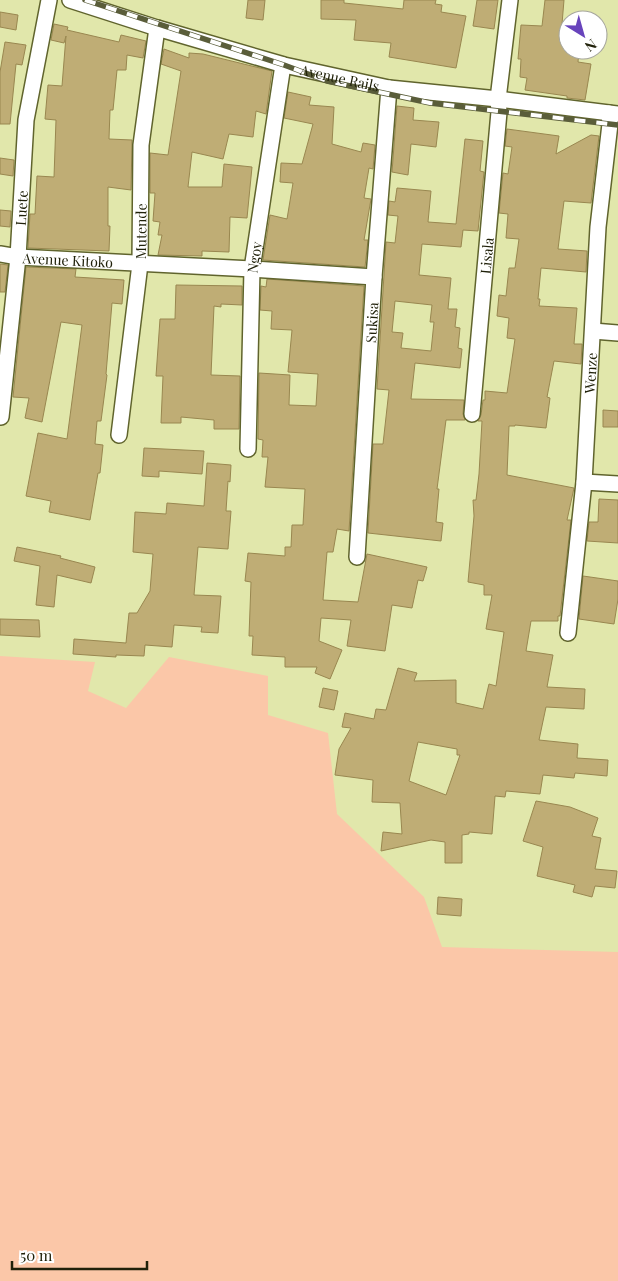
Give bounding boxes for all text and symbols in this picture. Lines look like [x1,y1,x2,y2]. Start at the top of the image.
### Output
north arrow [558,10,608,60]
text: N [581,35,601,56]
street label: Avenue Rails [298,59,381,95]
street label: Luete [10,190,31,226]
street label: Mutende [131,203,150,259]
street label: Lisala [475,237,497,275]
street label: Ngoy [242,240,266,274]
street label: Avenue Kitoko [21,248,114,271]
street label: Sukisa [361,301,382,343]
street label: Wenze [579,352,601,395]
scale bar [12,1238,148,1270]
text: 50 m [20,1245,53,1265]

